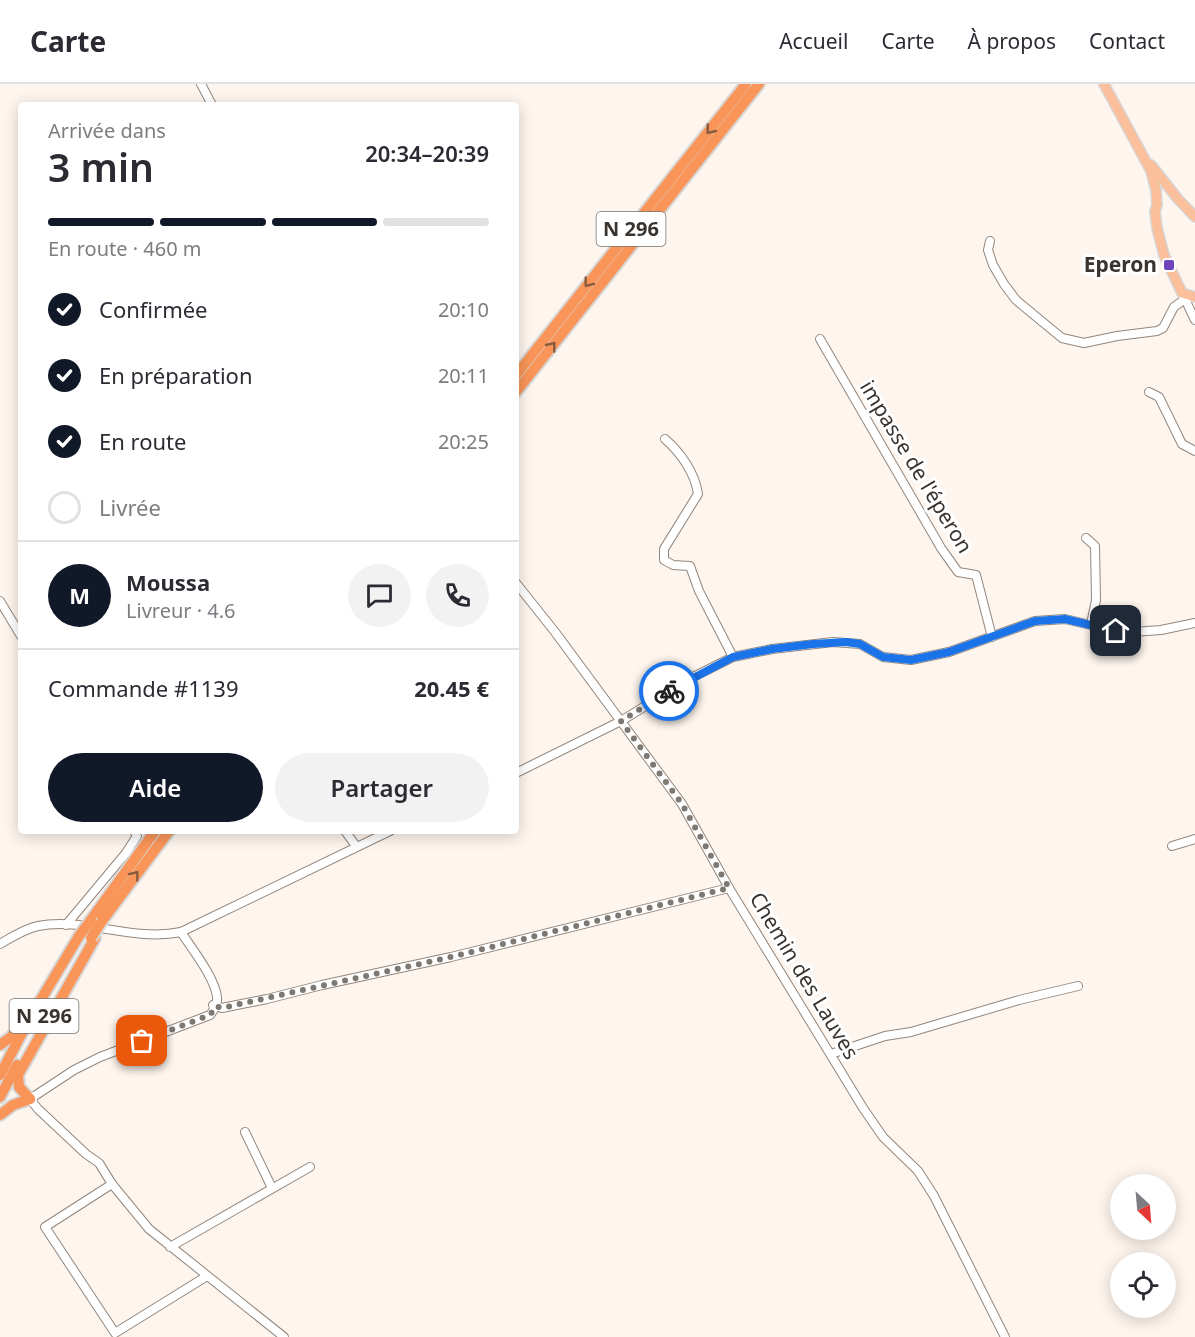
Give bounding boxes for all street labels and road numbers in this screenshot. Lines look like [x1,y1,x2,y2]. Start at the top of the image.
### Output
road number: N 296 [596,212,666,246]
street label: impasse de l'éperon [854,375,980,558]
street label: Chemin des Lauves [744,887,866,1064]
road number: N 296 [9,999,78,1033]

